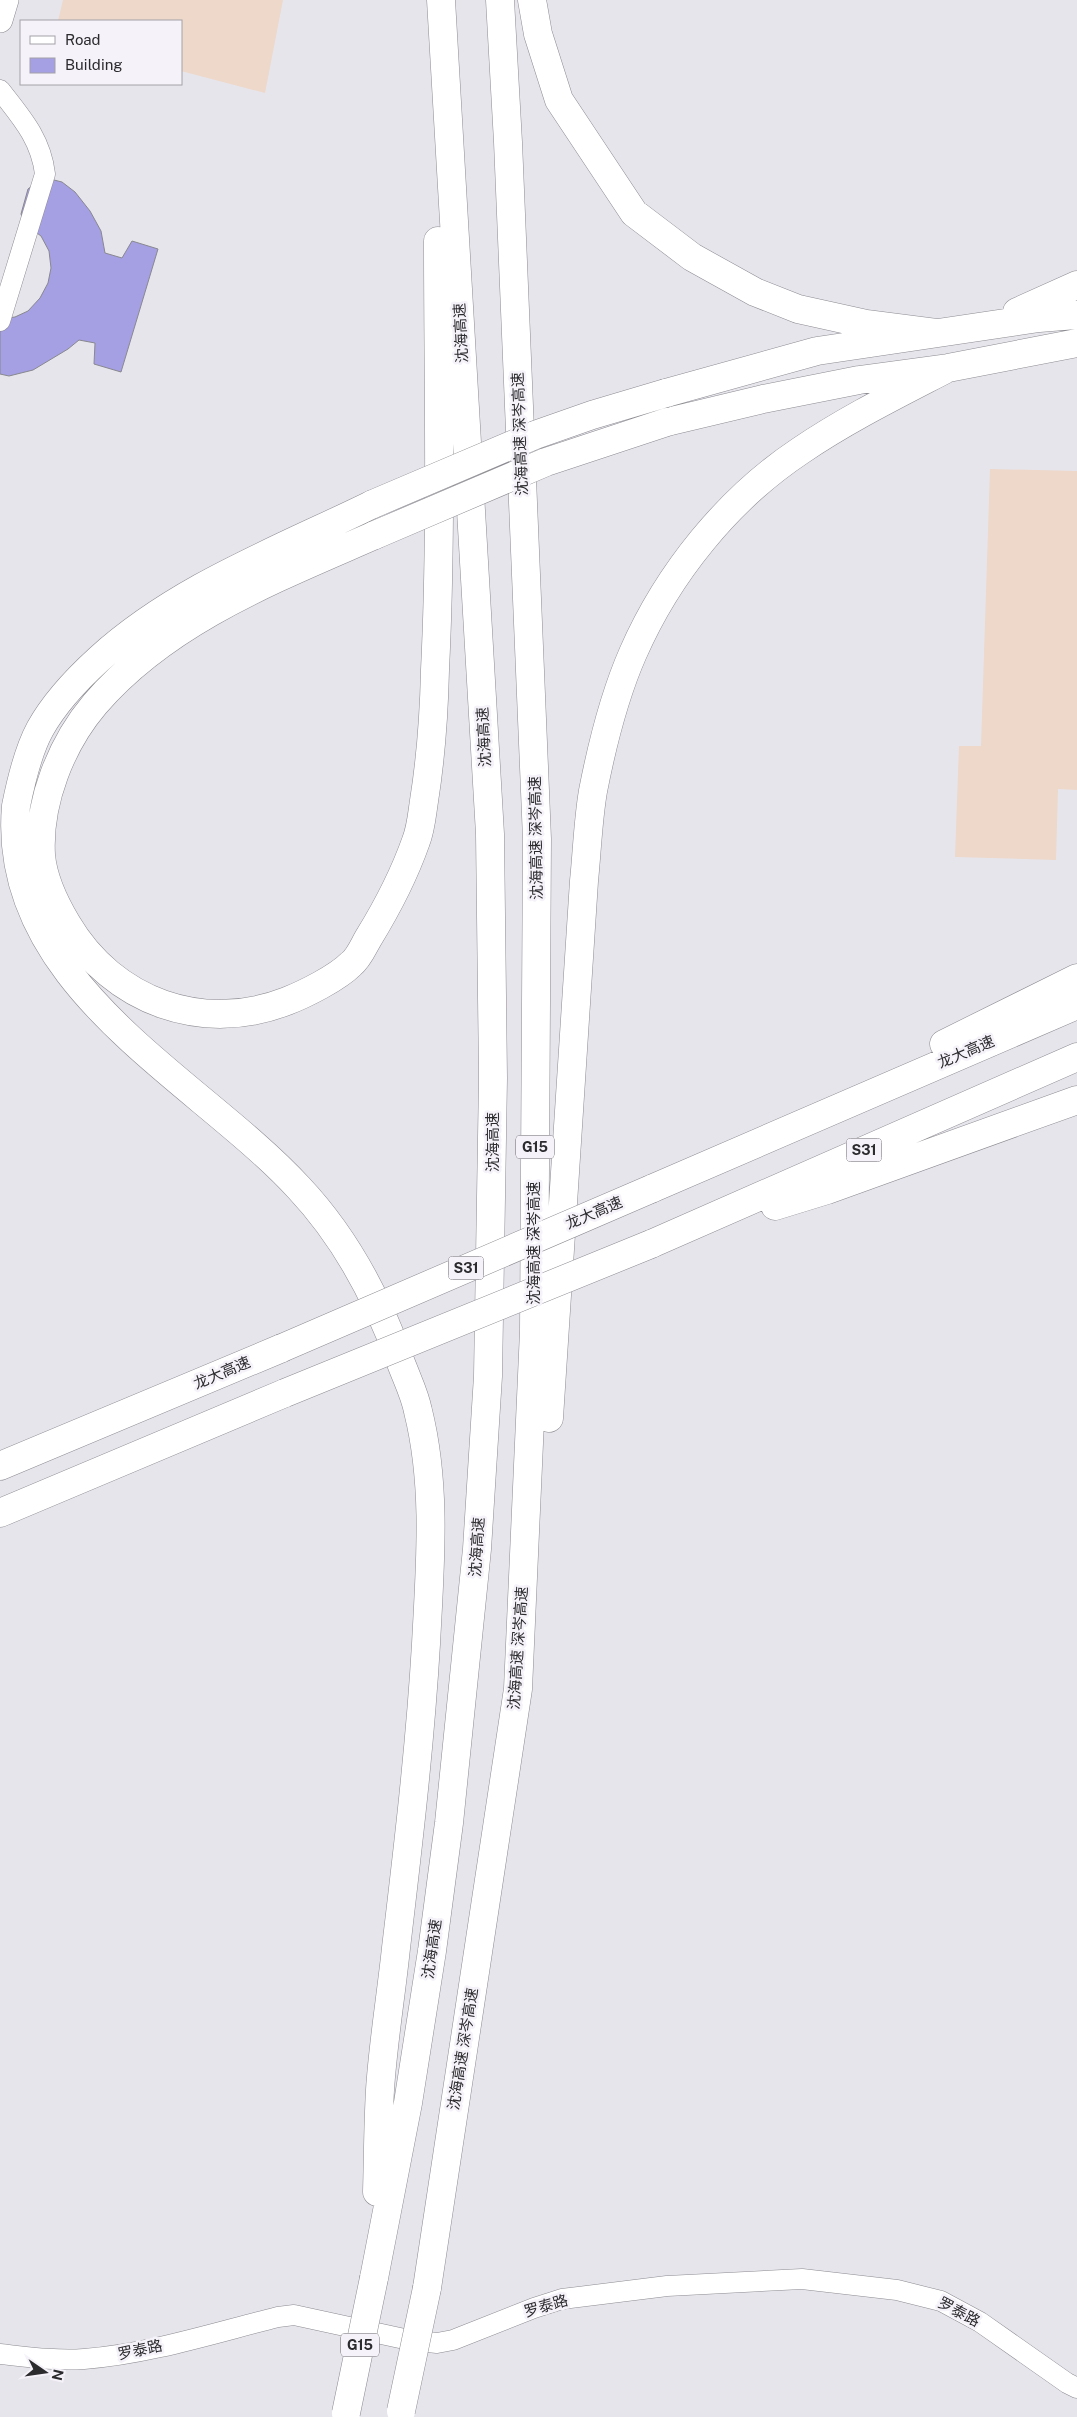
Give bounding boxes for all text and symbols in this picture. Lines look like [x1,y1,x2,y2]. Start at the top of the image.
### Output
legend [20,20,182,85]
text: Road [65,31,101,48]
text: Building [65,56,123,73]
street label: 沈海高速 [450,303,471,363]
street label: 沈海高速 深岑高速 [509,372,530,496]
street label: 沈海高速 [473,707,494,767]
street label: 沈海高速 深岑高速 [526,776,545,900]
street label: 龙大高速 [935,1032,997,1071]
street label: 沈海高速 [484,1112,501,1172]
road number: G15 [516,1136,554,1158]
road number: S31 [846,1138,882,1162]
street label: 沈海高速 深岑高速 [525,1181,542,1305]
street label: 龙大高速 [563,1193,625,1232]
road number: S31 [448,1256,484,1280]
street label: 龙大高速 [191,1353,253,1392]
street label: 沈海高速 [466,1516,487,1577]
street label: 沈海高速 深岑高速 [505,1586,530,1710]
street label: 沈海高速 [419,1918,444,1980]
street label: 沈海高速 深岑高速 [444,1987,481,2111]
street label: 罗泰路 [522,2291,570,2320]
street label: 罗泰路 [935,2293,983,2330]
road number: G15 [341,2334,379,2356]
street label: 罗泰路 [116,2337,164,2363]
north arrow [20,2347,70,2397]
text: N [49,2368,67,2382]

